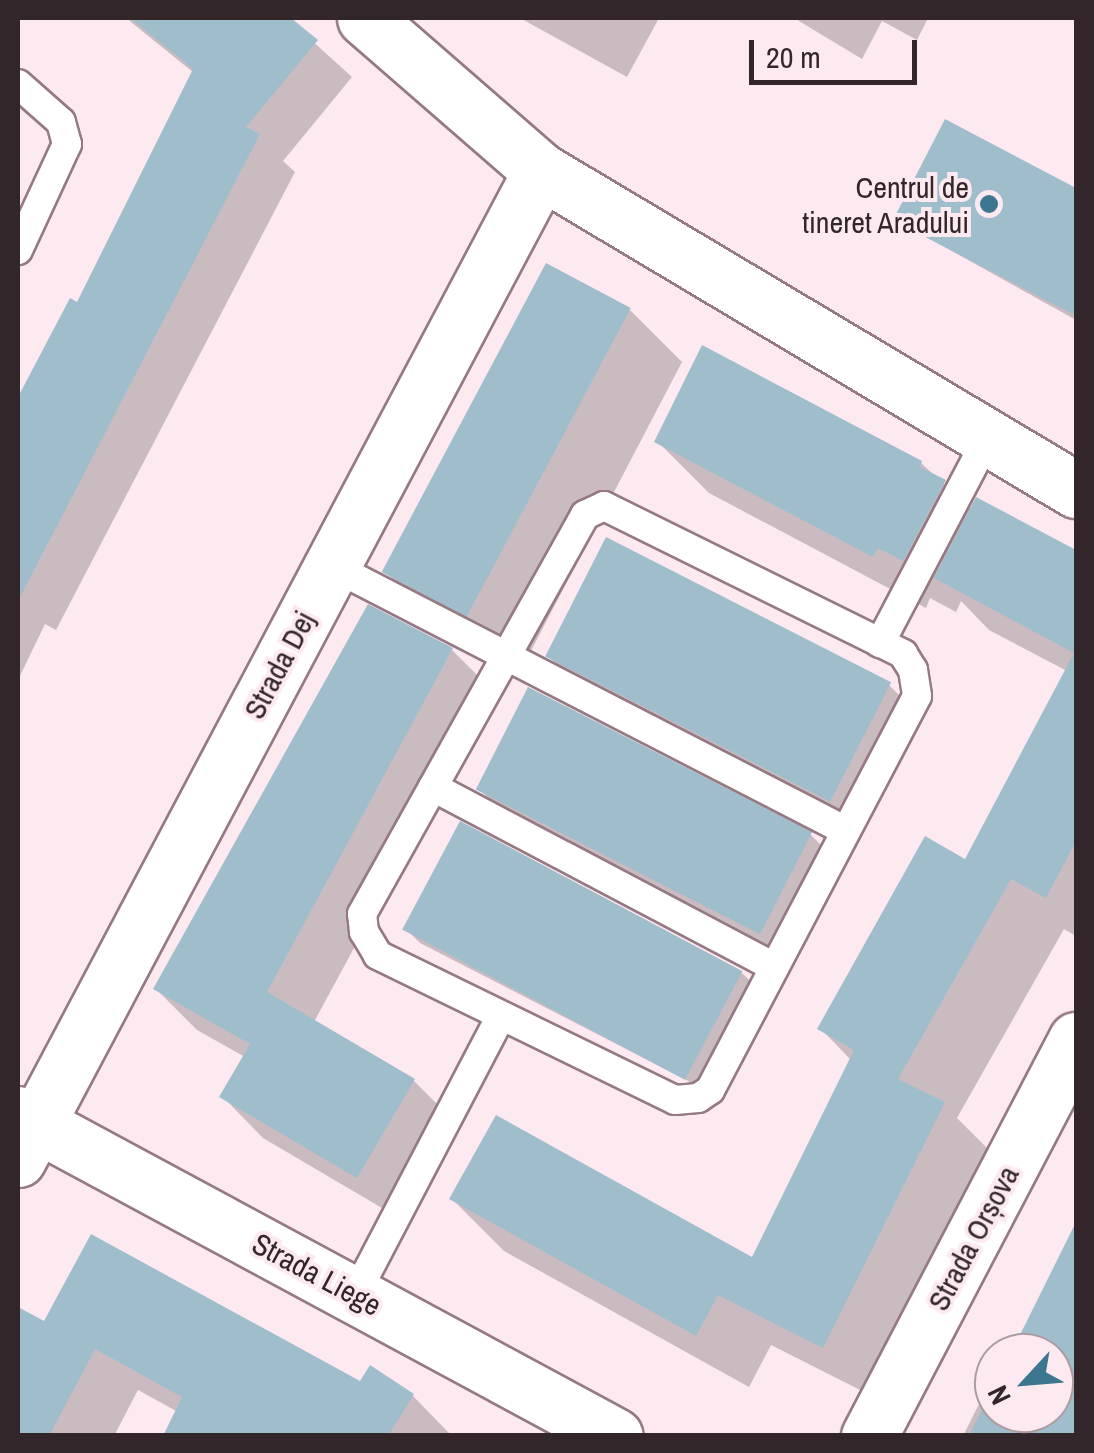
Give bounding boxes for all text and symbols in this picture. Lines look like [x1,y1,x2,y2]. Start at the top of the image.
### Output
scale bar [754,20,922,82]
text: 20 m [766,37,821,77]
place label: Centrul de tineret Aradului [801,169,969,240]
marker: Centrul de tineret Aradului [978,193,1000,215]
street label: Strada Dej [236,605,322,725]
street label: Strada Orșova [920,1160,1026,1316]
street label: Strada Liege [246,1225,388,1323]
north arrow [974,1333,1074,1433]
text: N [978,1380,1020,1411]

